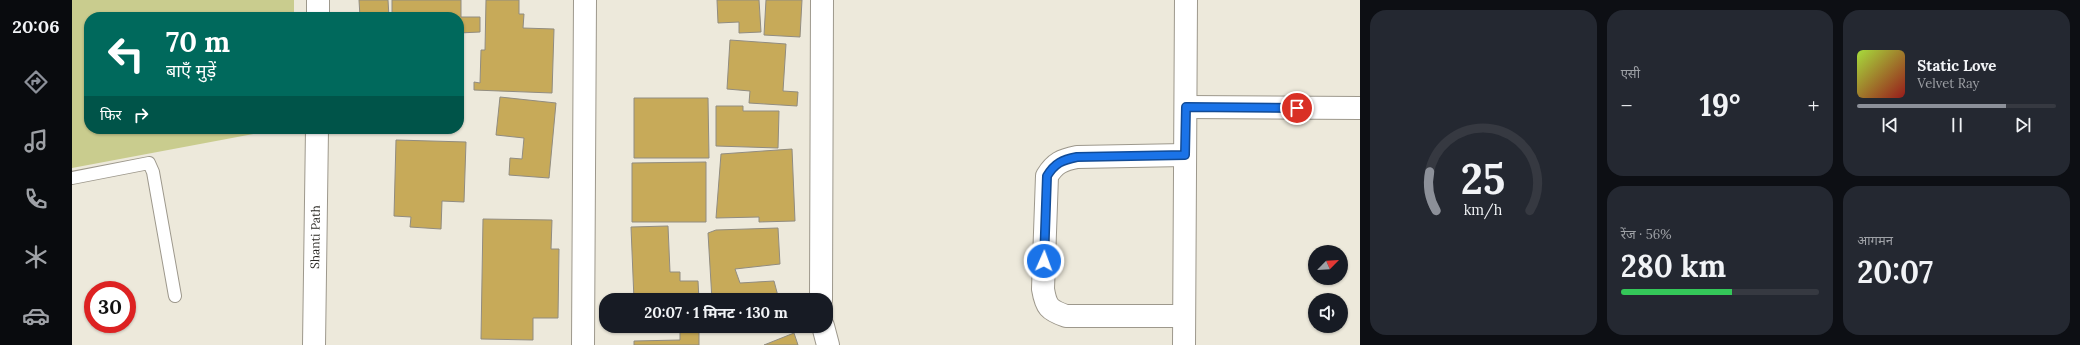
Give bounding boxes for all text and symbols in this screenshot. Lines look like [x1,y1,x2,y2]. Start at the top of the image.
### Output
text: 20:06 [12,15,60,38]
text: 70 m [166,24,230,60]
icon: left [100,28,152,80]
text: Static Love [1917,56,1996,75]
text: बाएँ मुड़ें [166,59,216,82]
text: एसी [1621,65,1640,82]
icon: directions [22,68,50,96]
text: Velvet Ray [1917,75,1979,92]
text: 19° [1700,86,1740,124]
pin [1280,91,1314,125]
text: − [1621,91,1632,119]
text: + [1808,91,1819,119]
icon: arrive [1286,97,1308,119]
icon: right [130,104,152,126]
text: फिर [100,105,122,124]
icon: previous [1879,114,1901,136]
icon: pause [1946,114,1968,136]
icon: next [2012,114,2034,136]
icon: music [22,127,50,155]
text: 25 [1461,151,1506,204]
icon: phone [22,185,50,213]
text: km/h [1464,200,1503,219]
street label: Shanti Path [307,205,323,269]
text: रेंज · 56% [1621,226,1672,243]
text: आगमन [1857,232,1893,249]
position arrow [1023,240,1065,282]
icon: climate [22,243,50,271]
north arrow [1308,245,1348,285]
map controls [1308,245,1348,333]
text: 280 km [1621,247,1726,285]
text: 20:07 [1857,253,1933,291]
speed limit sign: 30 [84,281,136,333]
button: sound [1308,293,1348,333]
icon: car [22,302,50,330]
text: 20:07 · 1 मिनट · 130 m [644,303,788,322]

